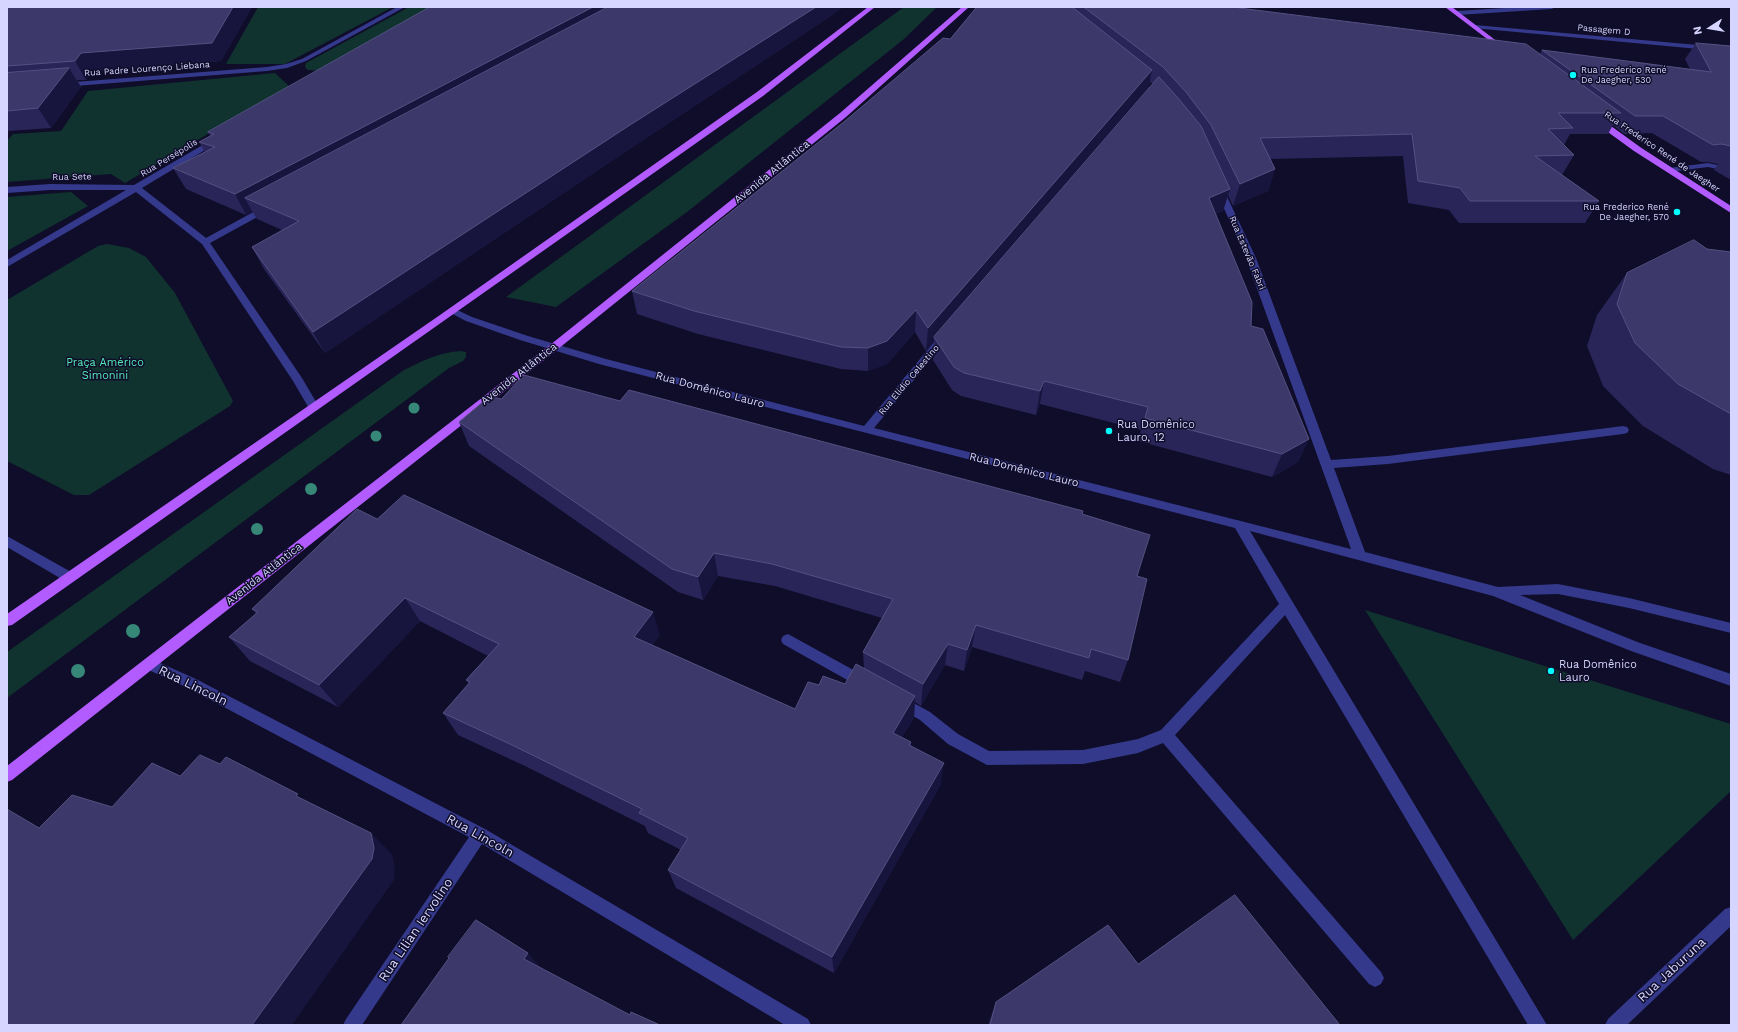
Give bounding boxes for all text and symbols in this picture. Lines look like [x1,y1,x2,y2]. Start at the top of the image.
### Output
north arrow [1690,8,1730,48]
street label: Passagem D [1577,22,1631,38]
text: N [1691,25,1705,36]
street label: Rua Padre Lourenço Liebana [84,59,210,79]
place label: Rua Frederico René De Jaegher, 530 [1581,65,1667,86]
marker: Rua Frederico René De Jaegher, 530 [1568,70,1578,80]
street label: Rua Frederico René de Jaegher [1602,109,1722,195]
street label: Rua Persépolis [139,137,199,179]
street label: Avenida Atlântica [732,138,812,206]
street label: Rua Sete [52,171,92,183]
place label: Rua Frederico René De Jaegher, 570 [1583,202,1669,223]
marker: Rua Frederico René De Jaegher, 570 [1672,207,1682,217]
street label: Rua Estevão Fabri [1227,215,1267,291]
street label: Avenida Atlântica [478,340,560,408]
street label: Rua Elídio Celestino [877,343,941,417]
park label: Praça Américo Simonini [66,356,144,382]
street label: Rua Domênico Lauro [654,369,766,411]
place label: Rua Domênico Lauro, 12 [1117,418,1195,444]
marker: Rua Domênico Lauro, 12 [1104,426,1114,436]
street label: Rua Domênico Lauro [968,450,1080,490]
street label: Avenida Atlântica [223,540,305,608]
place label: Rua Domênico Lauro [1559,658,1637,684]
street label: Rua Lincoln [156,663,230,709]
marker: Rua Domênico Lauro [1546,666,1556,676]
street label: Rua Lincoln [444,811,516,861]
street label: Rua Lilian Iervolino [376,875,456,985]
street label: Rua Jaburuna [1635,934,1709,1006]

